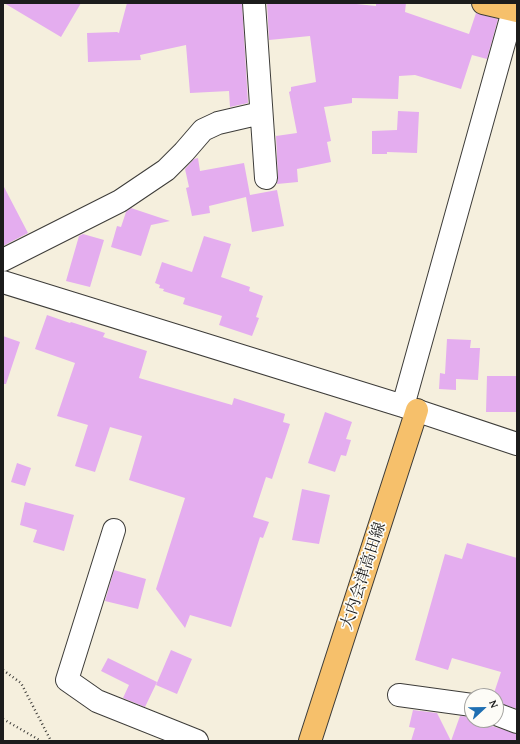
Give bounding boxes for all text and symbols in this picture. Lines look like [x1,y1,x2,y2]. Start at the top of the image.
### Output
street label: 大内会津高田線 [338,520,390,632]
north arrow [464,688,504,728]
text: N [485,697,503,710]

